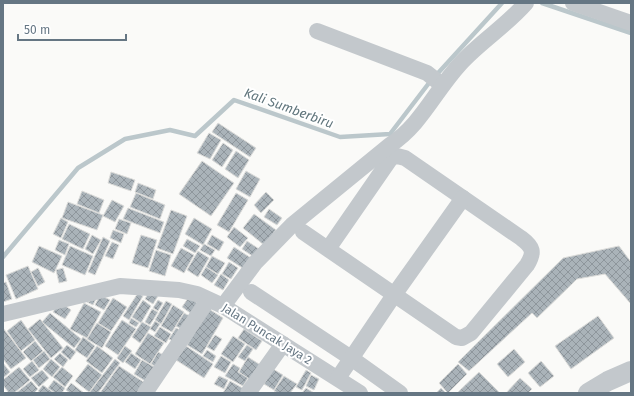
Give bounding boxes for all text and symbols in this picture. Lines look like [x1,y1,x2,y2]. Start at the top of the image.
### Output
scale bar [18,16,126,42]
text: 50 m [24,23,50,37]
water label: Kali Sumberbiru [242,85,336,131]
street label: Jalan Puncak Jaya 2 [219,301,315,367]

